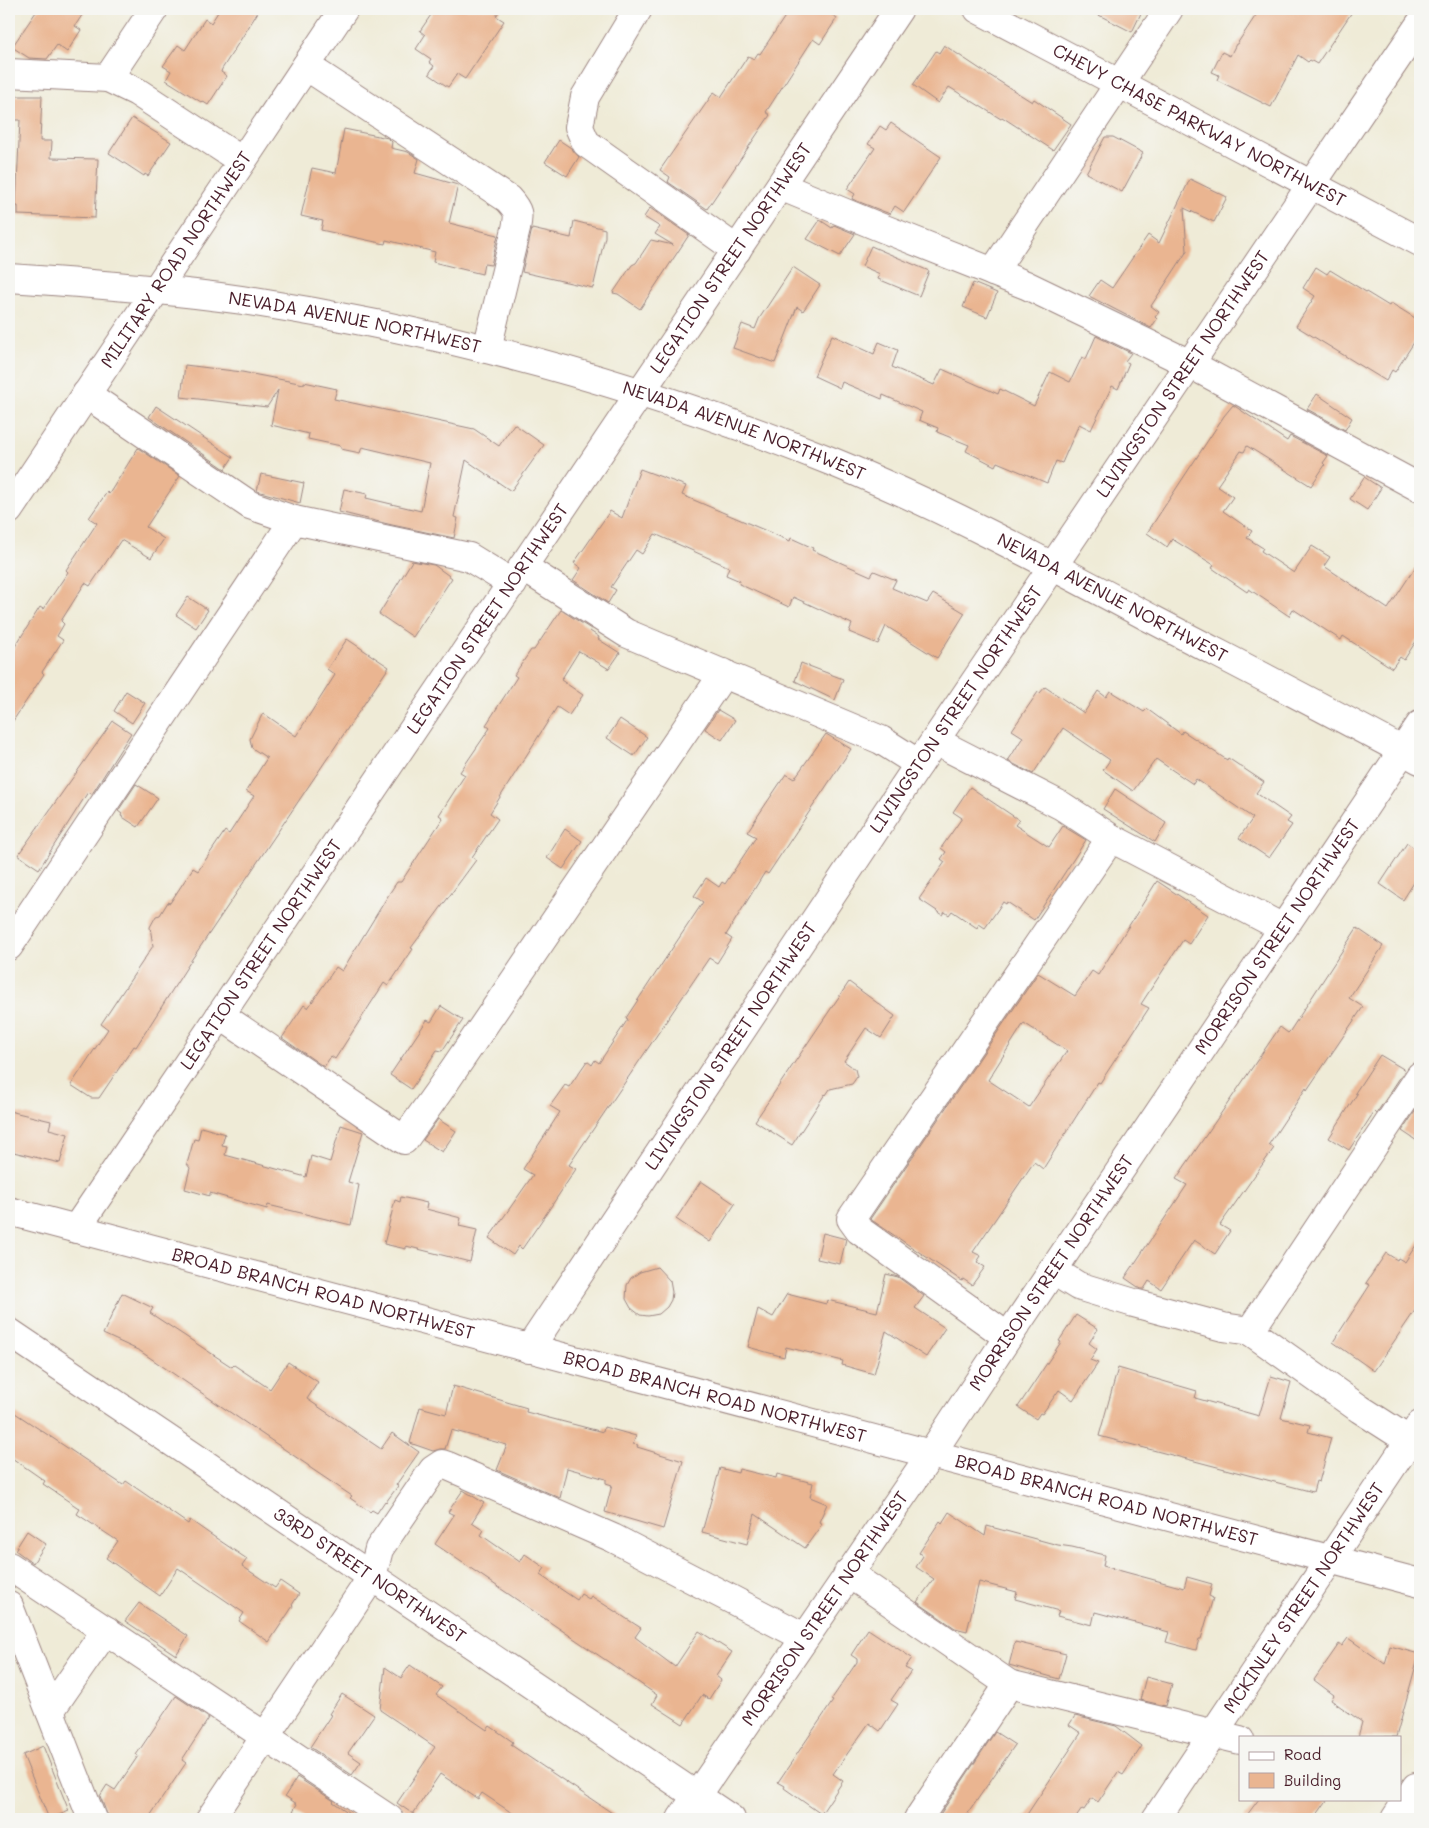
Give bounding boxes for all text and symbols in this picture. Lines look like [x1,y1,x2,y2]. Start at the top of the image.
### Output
street label: CHEVY CHASE PARKWAY NORTHWEST [1049,38,1350,212]
street label: LEGATION STREET NORTHWEST [644,138,816,378]
street label: MILITARY ROAD NORTHWEST [94,146,257,372]
street label: LIVINGSTON STREET NORTHWEST [1090,245,1274,502]
street label: NEVADA AVENUE NORTHWEST [227,285,484,358]
street label: NEVADA AVENUE NORTHWEST [620,375,870,485]
street label: LEGATION STREET NORTHWEST [400,498,573,738]
street label: NEVADA AVENUE NORTHWEST [993,527,1232,667]
street label: LIVINGSTON STREET NORTHWEST [863,581,1047,837]
street label: MORRISON STREET NORTHWEST [1189,814,1365,1059]
street label: LEGATION STREET NORTHWEST [174,834,347,1074]
street label: LIVINGSTON STREET NORTHWEST [639,917,821,1174]
street label: MORRISON STREET NORTHWEST [963,1149,1138,1395]
street label: BROAD BRANCH ROAD NORTHWEST [169,1241,478,1344]
street label: BROAD BRANCH ROAD NORTHWEST [561,1345,869,1448]
street label: BROAD BRANCH ROAD NORTHWEST [953,1448,1261,1551]
street label: MCKINLEY STREET NORTHWEST [1217,1477,1389,1718]
street label: MORRISON STREET NORTHWEST [735,1486,913,1730]
street label: 33RD STREET NORTHWEST [269,1501,471,1648]
legend [1239,1736,1402,1800]
text: Road [1284,1744,1321,1764]
text: Building [1284,1770,1341,1790]

